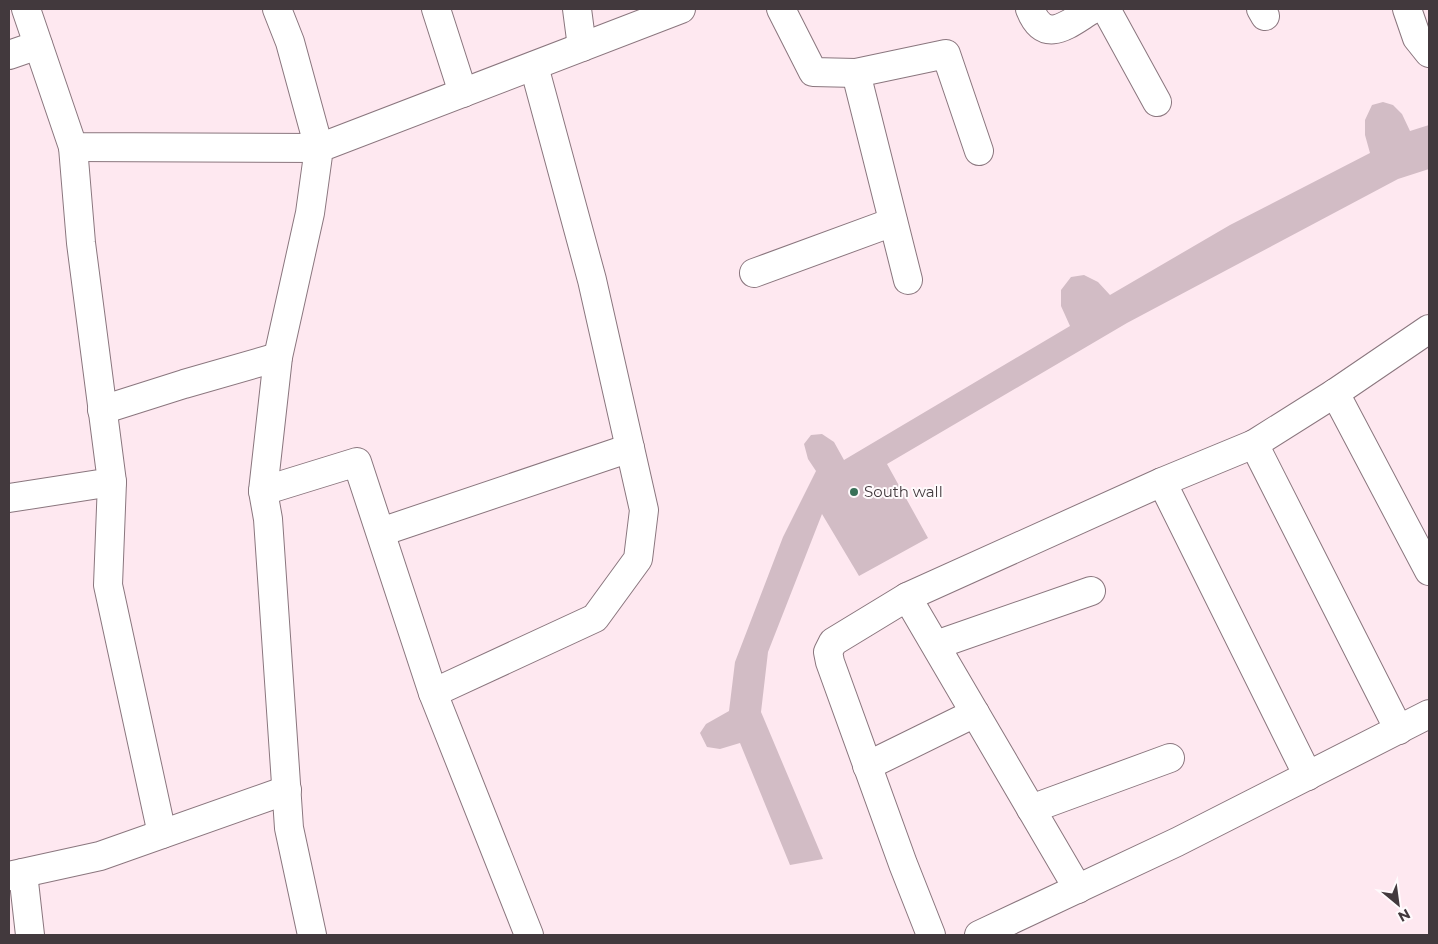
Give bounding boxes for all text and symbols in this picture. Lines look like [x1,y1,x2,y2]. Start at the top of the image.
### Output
place label: South wall [864,482,943,501]
marker: South wall [848,486,860,498]
north arrow [1373,879,1423,929]
text: N [1395,905,1414,926]

